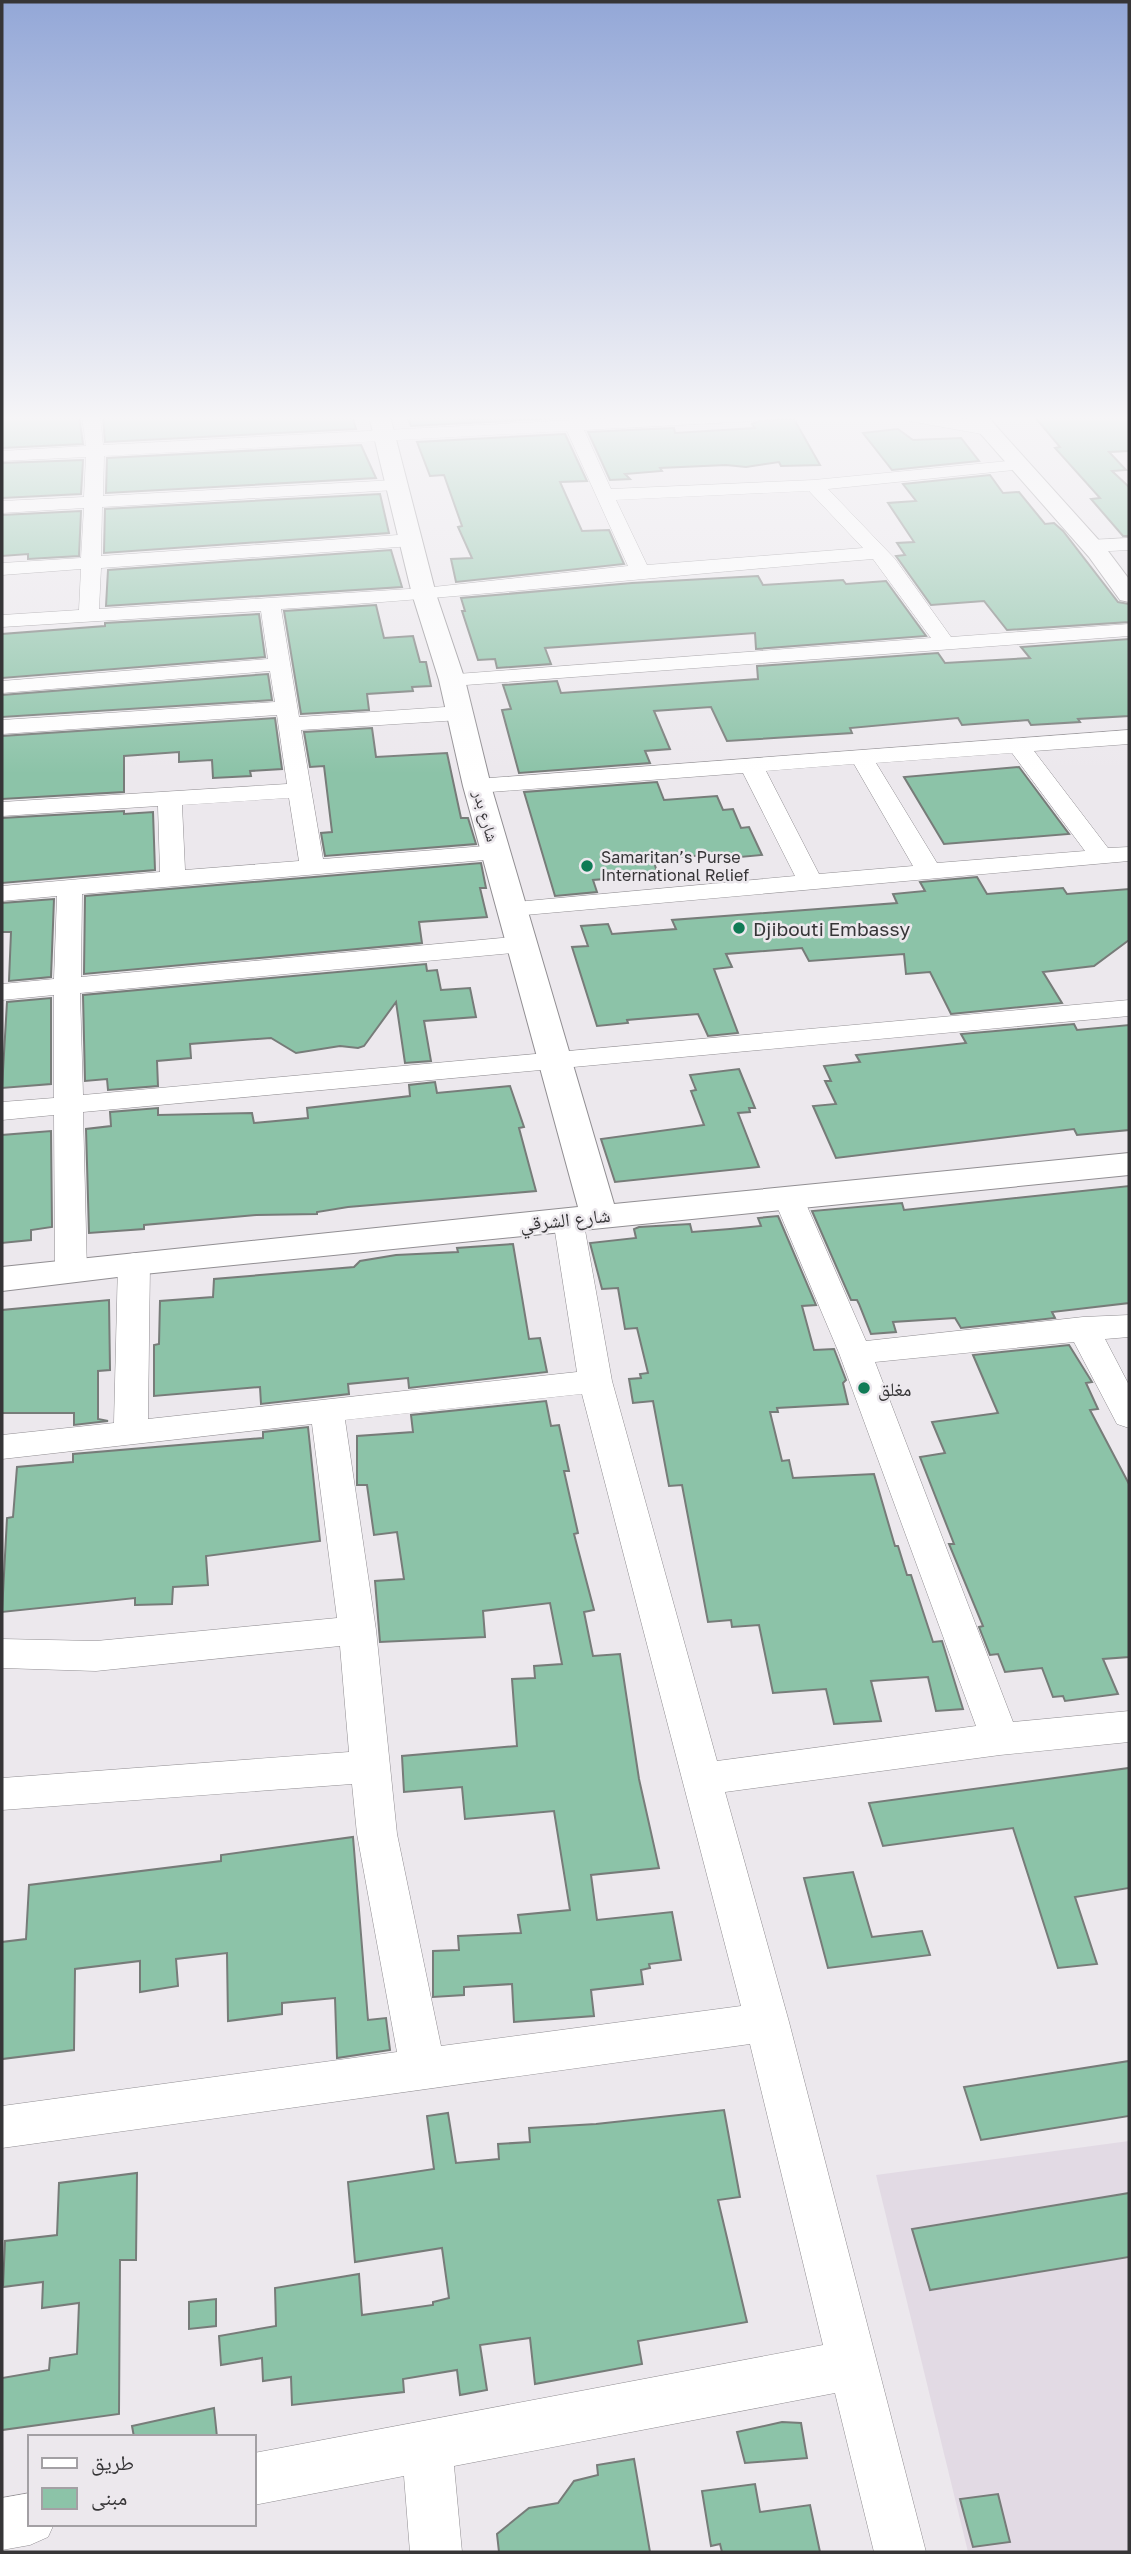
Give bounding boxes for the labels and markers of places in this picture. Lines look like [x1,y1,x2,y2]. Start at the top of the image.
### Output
place label: Samaritan’s Purse International Relief [601,847,749,885]
marker: Samaritan’s Purse International Relief [579,858,595,874]
place label: Djibouti Embassy [753,917,910,940]
marker: Djibouti Embassy [731,920,747,936]
place label: مغلق [878,1377,911,1401]
marker: مغلق [856,1380,872,1396]

